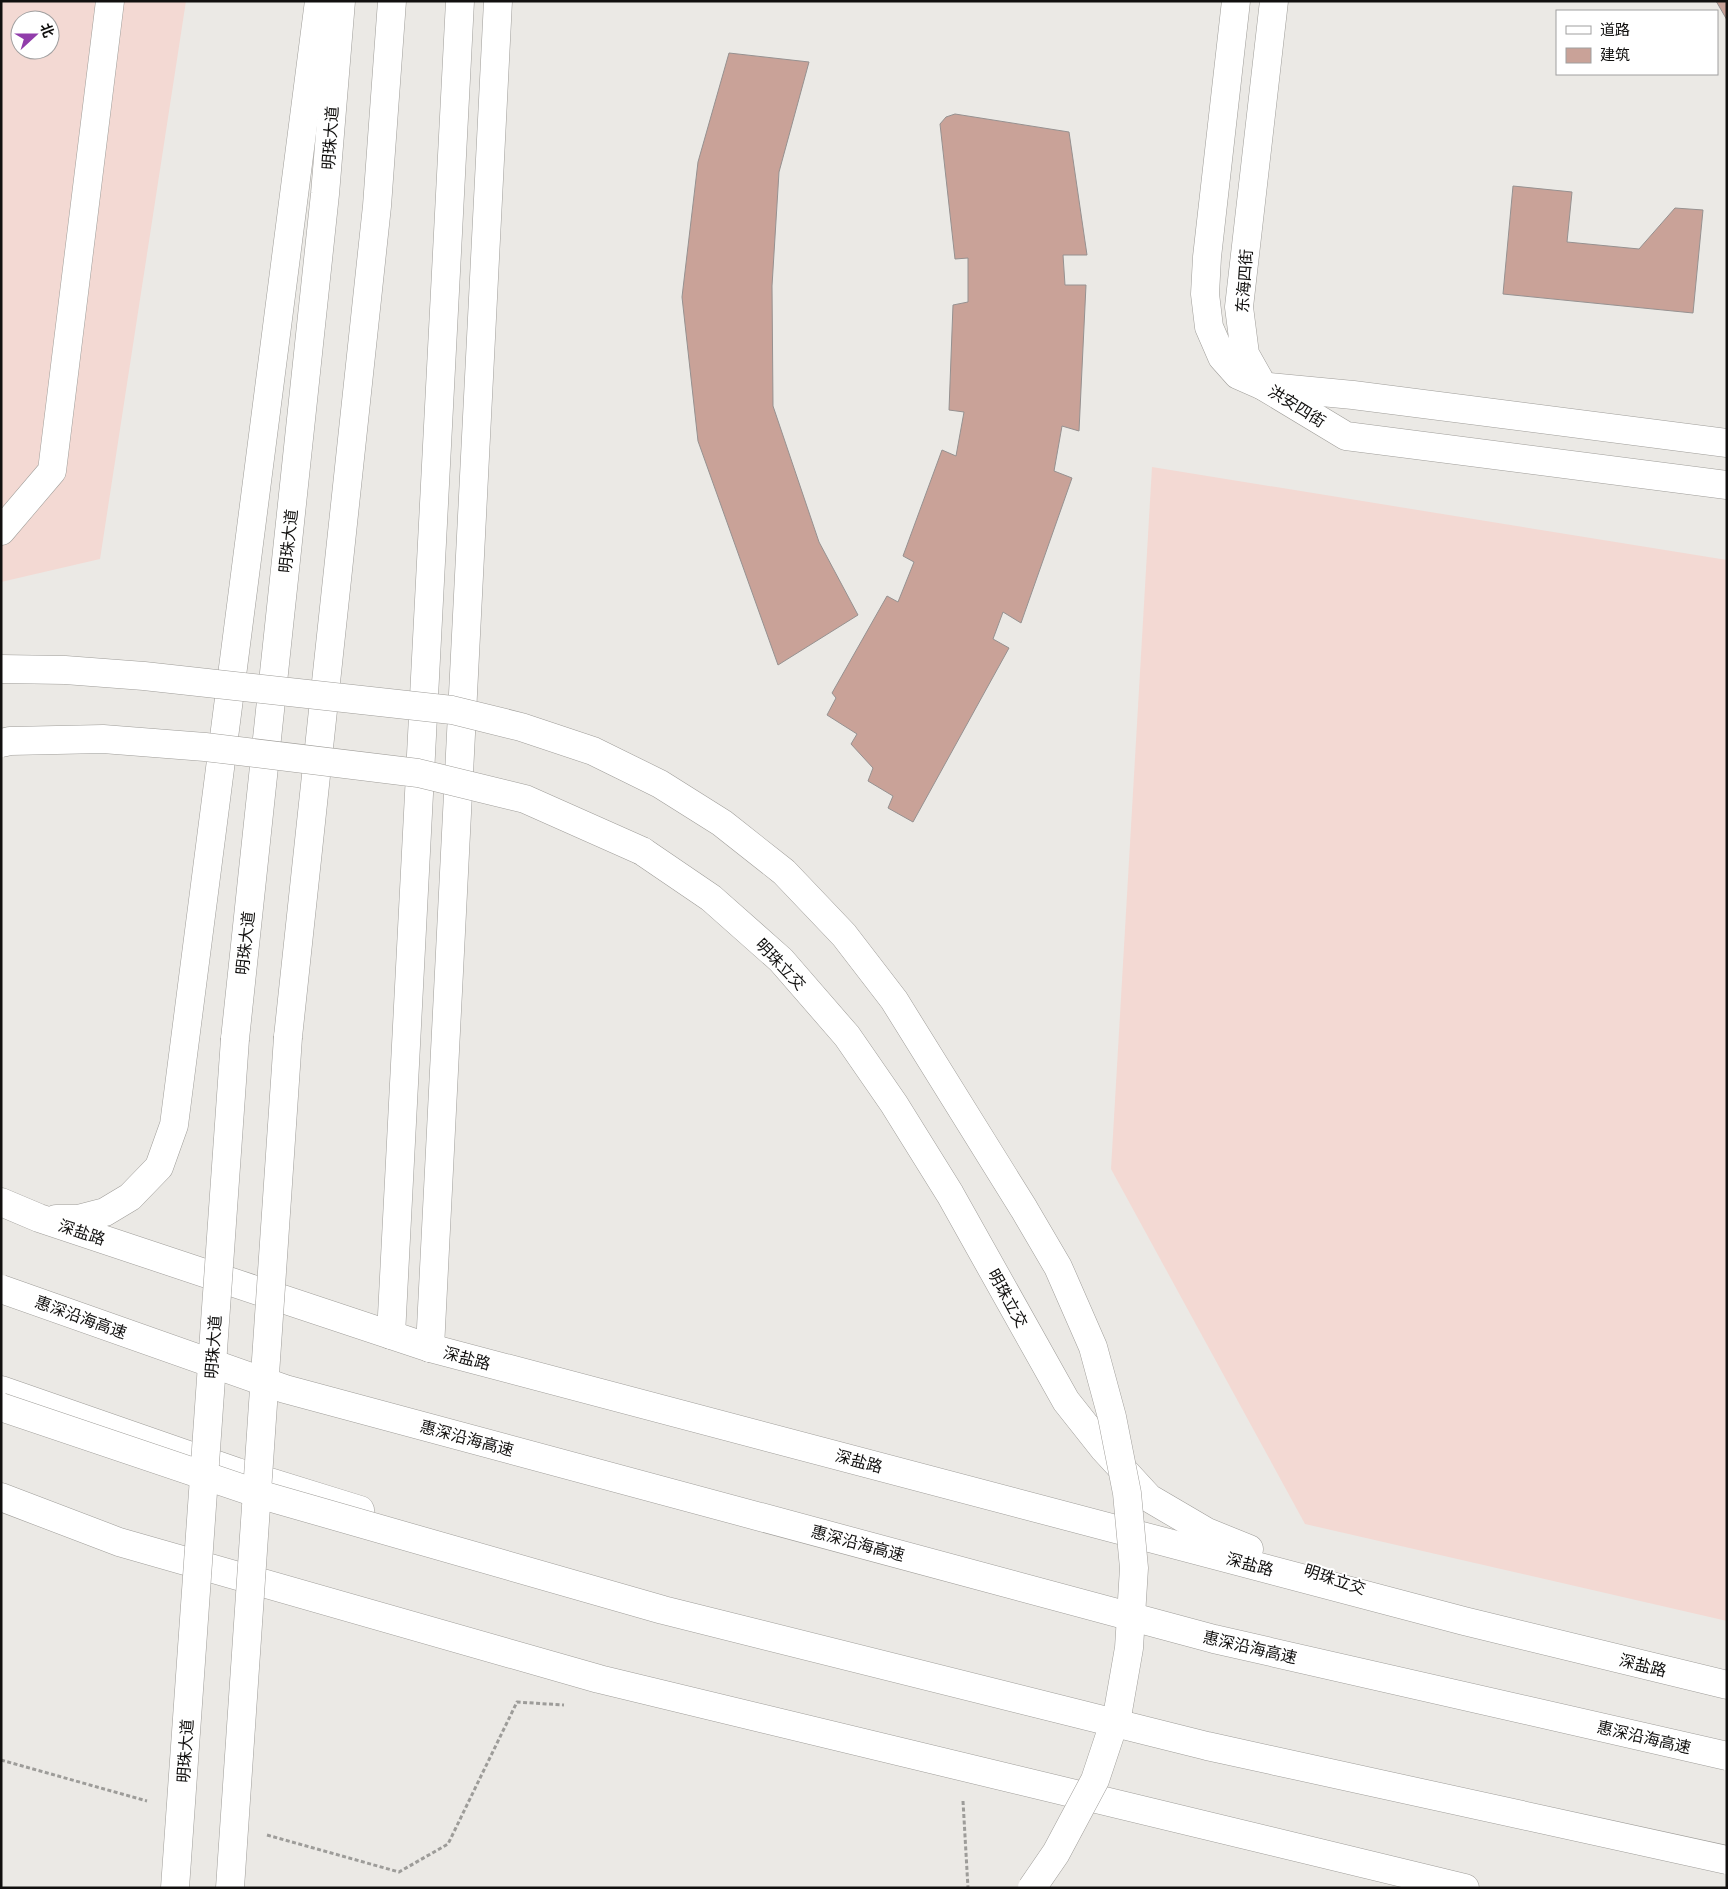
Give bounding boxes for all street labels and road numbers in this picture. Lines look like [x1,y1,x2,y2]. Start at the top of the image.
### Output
street label: 明珠大道 [319,105,341,171]
street label: 东海四街 [1233,248,1255,314]
street label: 洪安四街 [1265,381,1329,431]
street label: 明珠大道 [276,508,300,574]
street label: 明珠大道 [233,910,257,976]
street label: 明珠立交 [752,935,810,993]
street label: 深盐路 [56,1216,108,1248]
street label: 明珠立交 [985,1266,1031,1330]
street label: 惠深沿海高速 [33,1292,129,1342]
street label: 明珠大道 [202,1314,224,1380]
street label: 深盐路 [441,1343,493,1373]
street label: 惠深沿海高速 [418,1417,516,1459]
street label: 深盐路 [833,1446,885,1476]
street label: 惠深沿海高速 [809,1522,907,1564]
street label: 深盐路 [1224,1549,1276,1579]
street label: 明珠立交 [1302,1561,1368,1597]
street label: 惠深沿海高速 [1201,1627,1299,1667]
street label: 深盐路 [1618,1650,1668,1680]
street label: 惠深沿海高速 [1595,1717,1693,1757]
street label: 明珠大道 [174,1718,196,1784]

